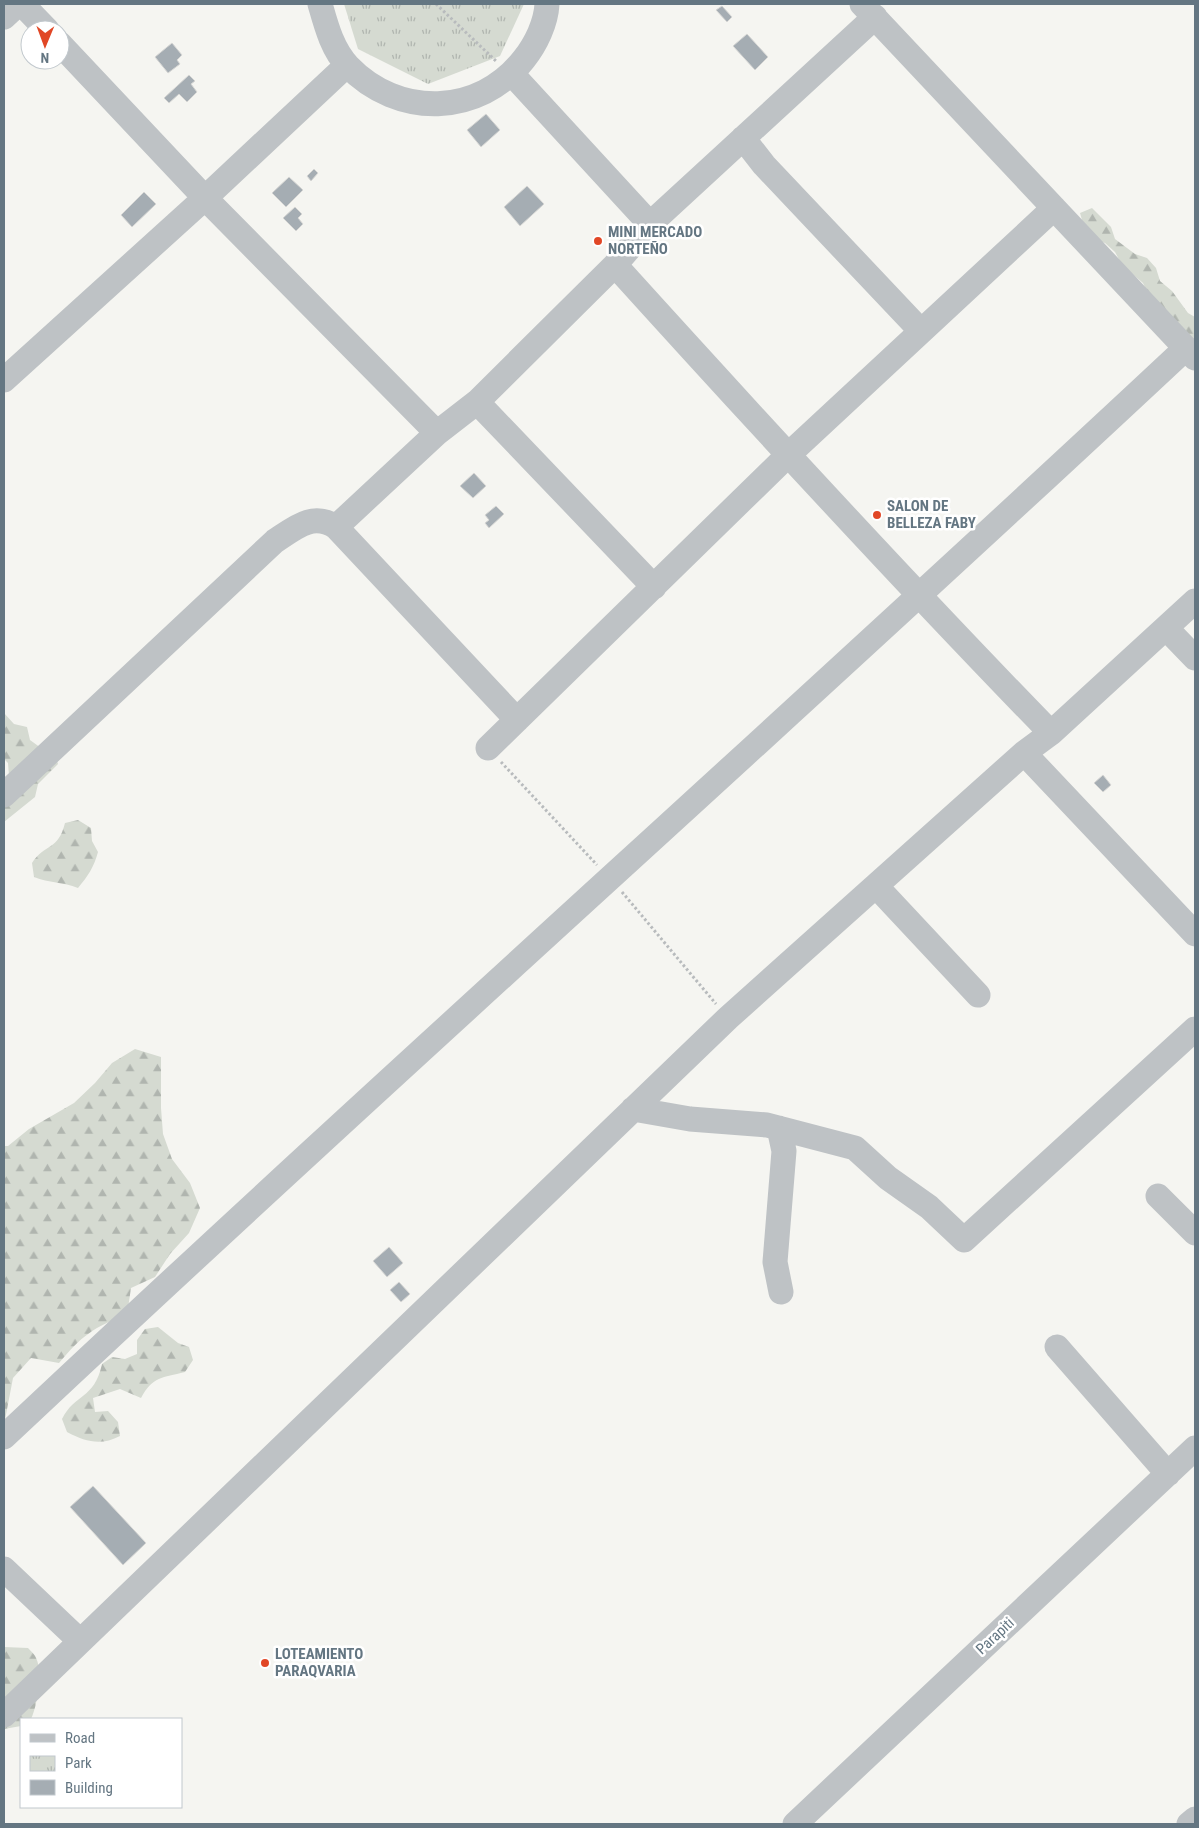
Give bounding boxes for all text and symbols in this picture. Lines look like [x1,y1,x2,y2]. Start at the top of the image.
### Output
north arrow [20,20,70,70]
text: N [40,50,49,66]
place label: MINI MERCADO NORTEÑO [608,223,702,258]
marker: MINI MERCADO NORTEÑO [592,235,604,247]
place label: SALON DE BELLEZA FABY [887,497,977,532]
marker: SALON DE BELLEZA FABY [871,509,883,521]
street label: Parapiti [972,1614,1018,1658]
place label: LOTEAMIENTO PARAQVARIA [275,1645,363,1680]
marker: LOTEAMIENTO PARAQVARIA [259,1657,271,1669]
legend [20,1718,182,1808]
text: Road [65,1729,95,1747]
text: Park [65,1754,92,1772]
text: Building [65,1779,113,1797]

